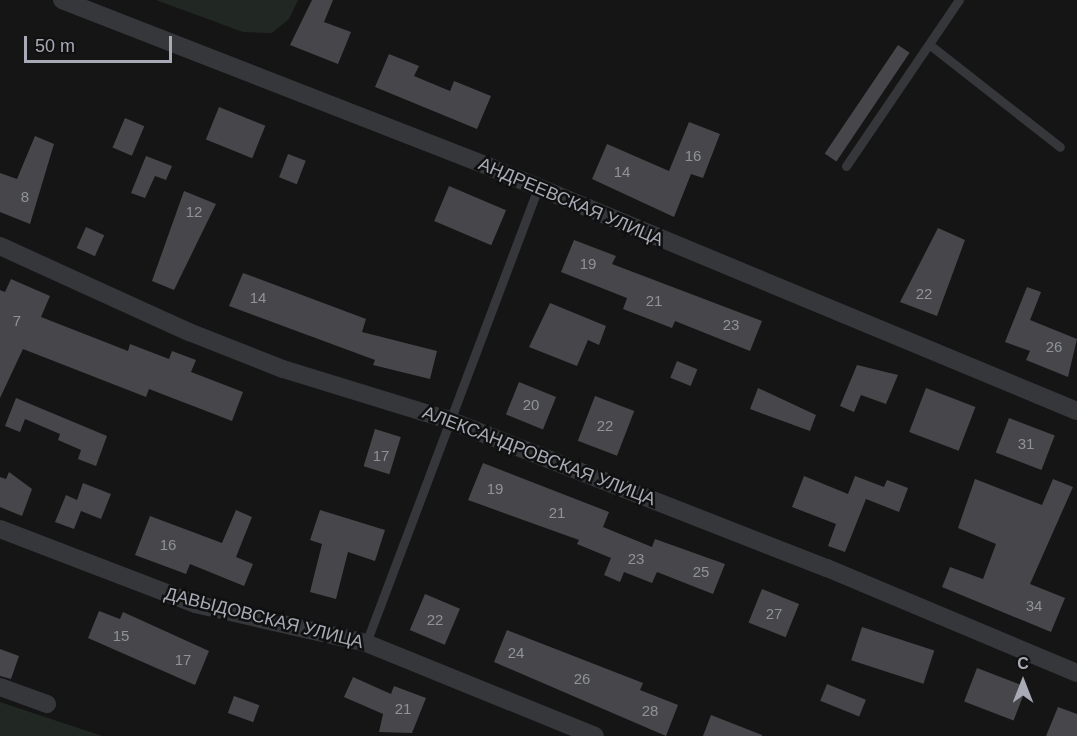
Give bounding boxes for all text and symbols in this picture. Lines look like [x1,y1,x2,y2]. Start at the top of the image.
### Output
scale bar [27,24,176,62]
text: 50 m [35,36,75,56]
house number: 16 [685,147,701,165]
street label: АНДРЕЕВСКАЯ УЛИЦА [475,153,667,251]
house number: 14 [614,163,630,181]
house number: 8 [21,188,29,206]
house number: 12 [186,203,202,221]
house number: 19 [580,255,596,273]
house number: 22 [916,285,932,303]
house number: 14 [250,289,266,307]
house number: 21 [646,292,662,310]
house number: 7 [13,312,21,330]
house number: 23 [723,316,739,334]
house number: 26 [1046,338,1062,356]
house number: 20 [523,396,539,414]
street label: АЛЕКСАНДРОВСКАЯ УЛИЦА [419,402,659,510]
house number: 22 [597,417,613,435]
house number: 31 [1018,435,1034,453]
house number: 17 [373,447,389,465]
house number: 19 [487,480,503,498]
house number: 21 [549,504,565,522]
house number: 16 [160,536,176,554]
house number: 23 [628,550,644,568]
house number: 25 [693,563,709,581]
street label: ДАВЫДОВСКАЯ УЛИЦА [162,583,366,653]
house number: 34 [1026,597,1042,615]
house number: 27 [766,605,782,623]
house number: 22 [427,611,443,629]
house number: 15 [113,627,129,645]
house number: 24 [508,644,524,662]
house number: 17 [175,651,191,669]
north arrow [993,652,1053,712]
text: С [1017,655,1029,672]
house number: 26 [574,670,590,688]
house number: 21 [395,700,411,718]
house number: 28 [642,702,658,720]

